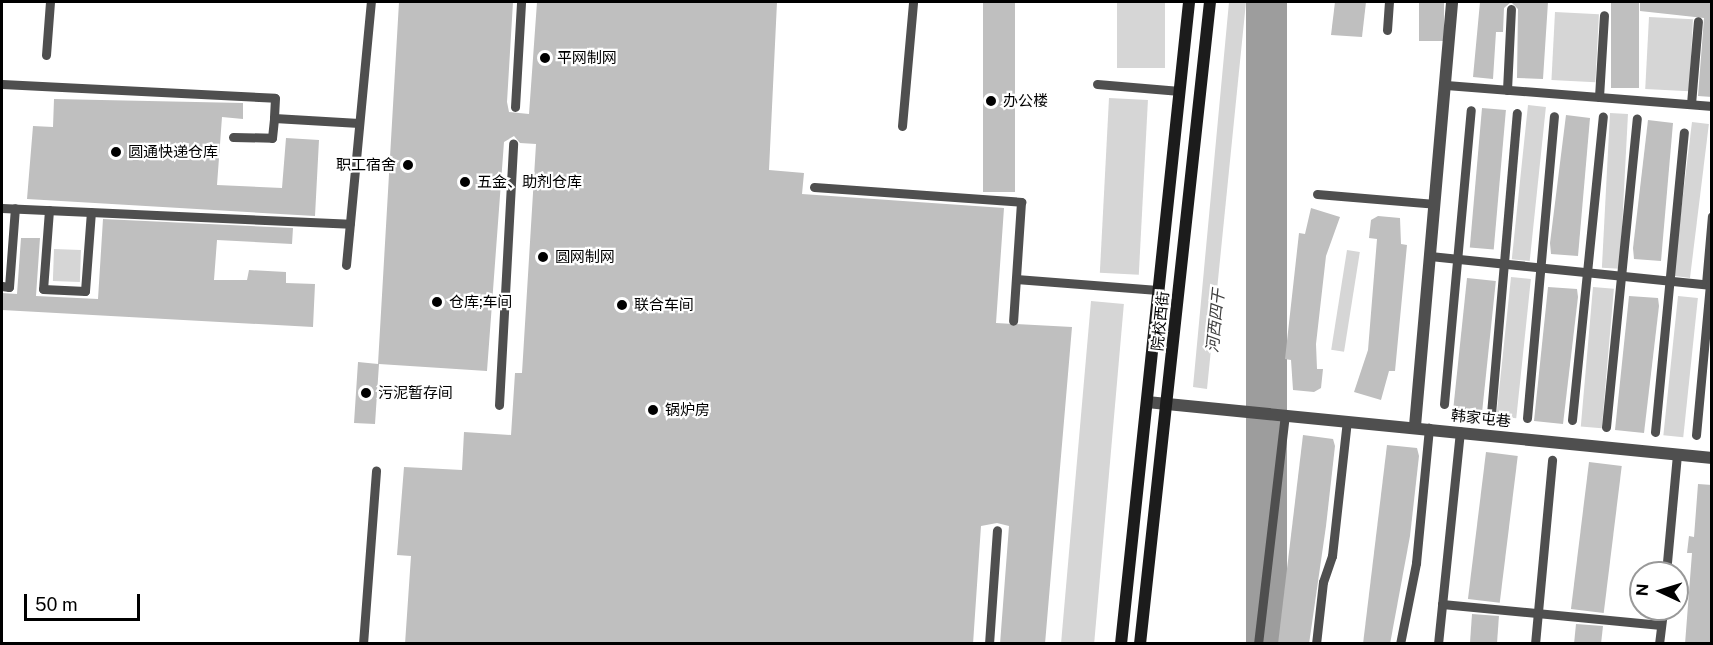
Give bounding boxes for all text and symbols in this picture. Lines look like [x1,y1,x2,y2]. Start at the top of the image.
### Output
place label: 平网制网 [557,49,617,67]
marker: 平网制网 [538,51,552,65]
place label: 办公楼 [1003,92,1048,110]
marker: 办公楼 [984,94,998,108]
place label: 圆通快递仓库 [128,143,218,161]
marker: 圆通快递仓库 [109,145,123,159]
place label: 职工宿舍 [336,156,396,174]
marker: 职工宿舍 [401,158,415,172]
place label: 五金、助剂仓库 [477,173,582,191]
marker: 五金、助剂仓库 [458,175,472,189]
place label: 圆网制网 [555,248,615,266]
marker: 圆网制网 [536,250,550,264]
water label: 河西四干 [1203,288,1229,354]
street label: 院校西街 [1148,290,1172,352]
place label: 仓库;车间 [449,293,513,311]
marker: 仓库;车间 [430,295,444,309]
place label: 联合车间 [634,296,694,314]
marker: 联合车间 [615,298,629,312]
place label: 污泥暂存间 [378,384,453,402]
marker: 污泥暂存间 [359,386,373,400]
place label: 锅炉房 [665,401,710,419]
marker: 锅炉房 [646,403,660,417]
street label: 韩家屯巷 [1450,406,1512,430]
north arrow [1629,561,1689,621]
scale bar [27,582,142,620]
text: N [1633,583,1652,597]
text: 50 m [35,594,78,615]

